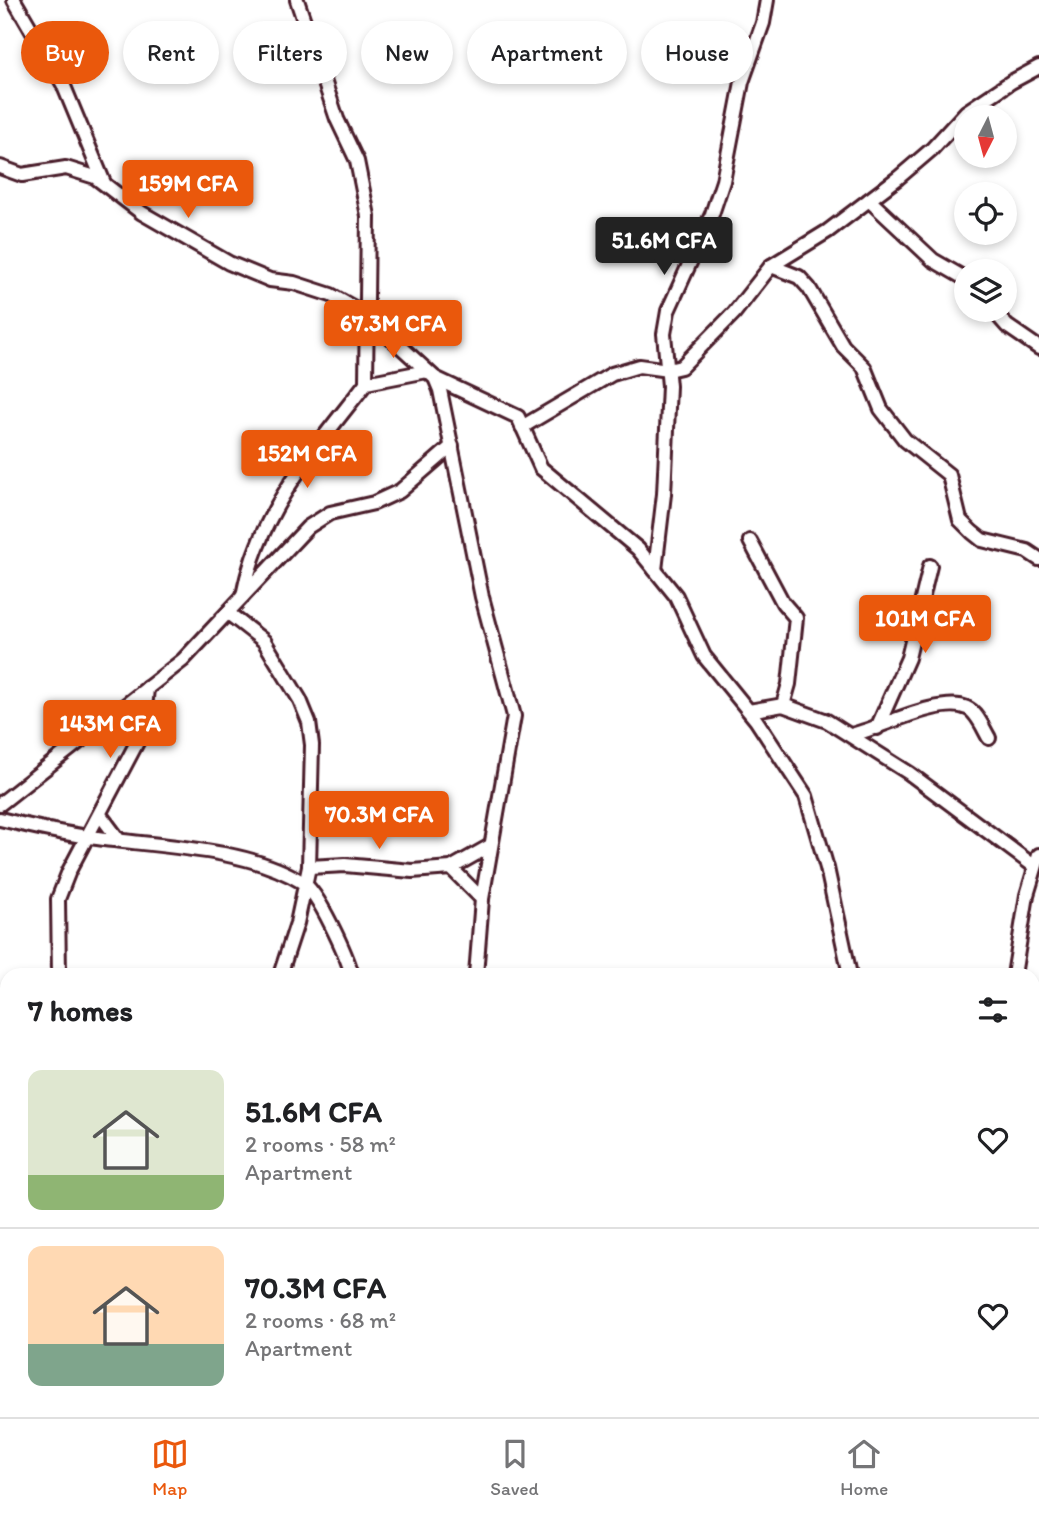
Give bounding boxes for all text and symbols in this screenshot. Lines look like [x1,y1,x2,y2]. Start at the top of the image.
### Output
chip: Buy [21,21,109,84]
chip: Rent [123,21,219,84]
chip: Filters [233,21,347,84]
chip: New [361,21,453,84]
chip: Apartment [467,21,627,84]
chip: House [641,21,753,84]
north arrow [954,105,1017,168]
map controls [954,105,1017,322]
pin: 159M CFA [116,160,260,220]
text: 159M CFA [138,169,238,197]
button: locate [954,182,1017,245]
pin: 51.6M CFA [584,218,744,277]
text: 51.6M CFA [611,226,717,254]
button: layers [954,259,1017,322]
pin: 67.3M CFA [313,300,473,360]
text: 67.3M CFA [340,309,446,337]
pin: 152M CFA [235,430,379,490]
text: 152M CFA [257,439,357,467]
pin: 101M CFA [853,596,997,655]
text: 101M CFA [875,604,975,632]
pin: 143M CFA [38,700,182,760]
text: 143M CFA [59,709,161,737]
pin: 70.3M CFA [299,792,459,851]
text: 70.3M CFA [325,800,433,828]
icon: filters [974,991,1012,1029]
text: 7 homes [28,992,133,1029]
text: 51.6M CFA [245,1093,382,1130]
icon: home [84,1098,168,1182]
icon: heart [974,1121,1012,1159]
text: 2 rooms · 58 m² [245,1130,396,1158]
text: Apartment [245,1158,352,1186]
text: 70.3M CFA [245,1269,386,1306]
icon: home [84,1274,168,1358]
icon: heart [974,1297,1012,1335]
text: 2 rooms · 68 m² [245,1306,396,1334]
text: Apartment [245,1334,352,1362]
tab: Map [151,1435,189,1500]
tab: Saved [490,1435,539,1500]
tab: Home [840,1435,888,1500]

